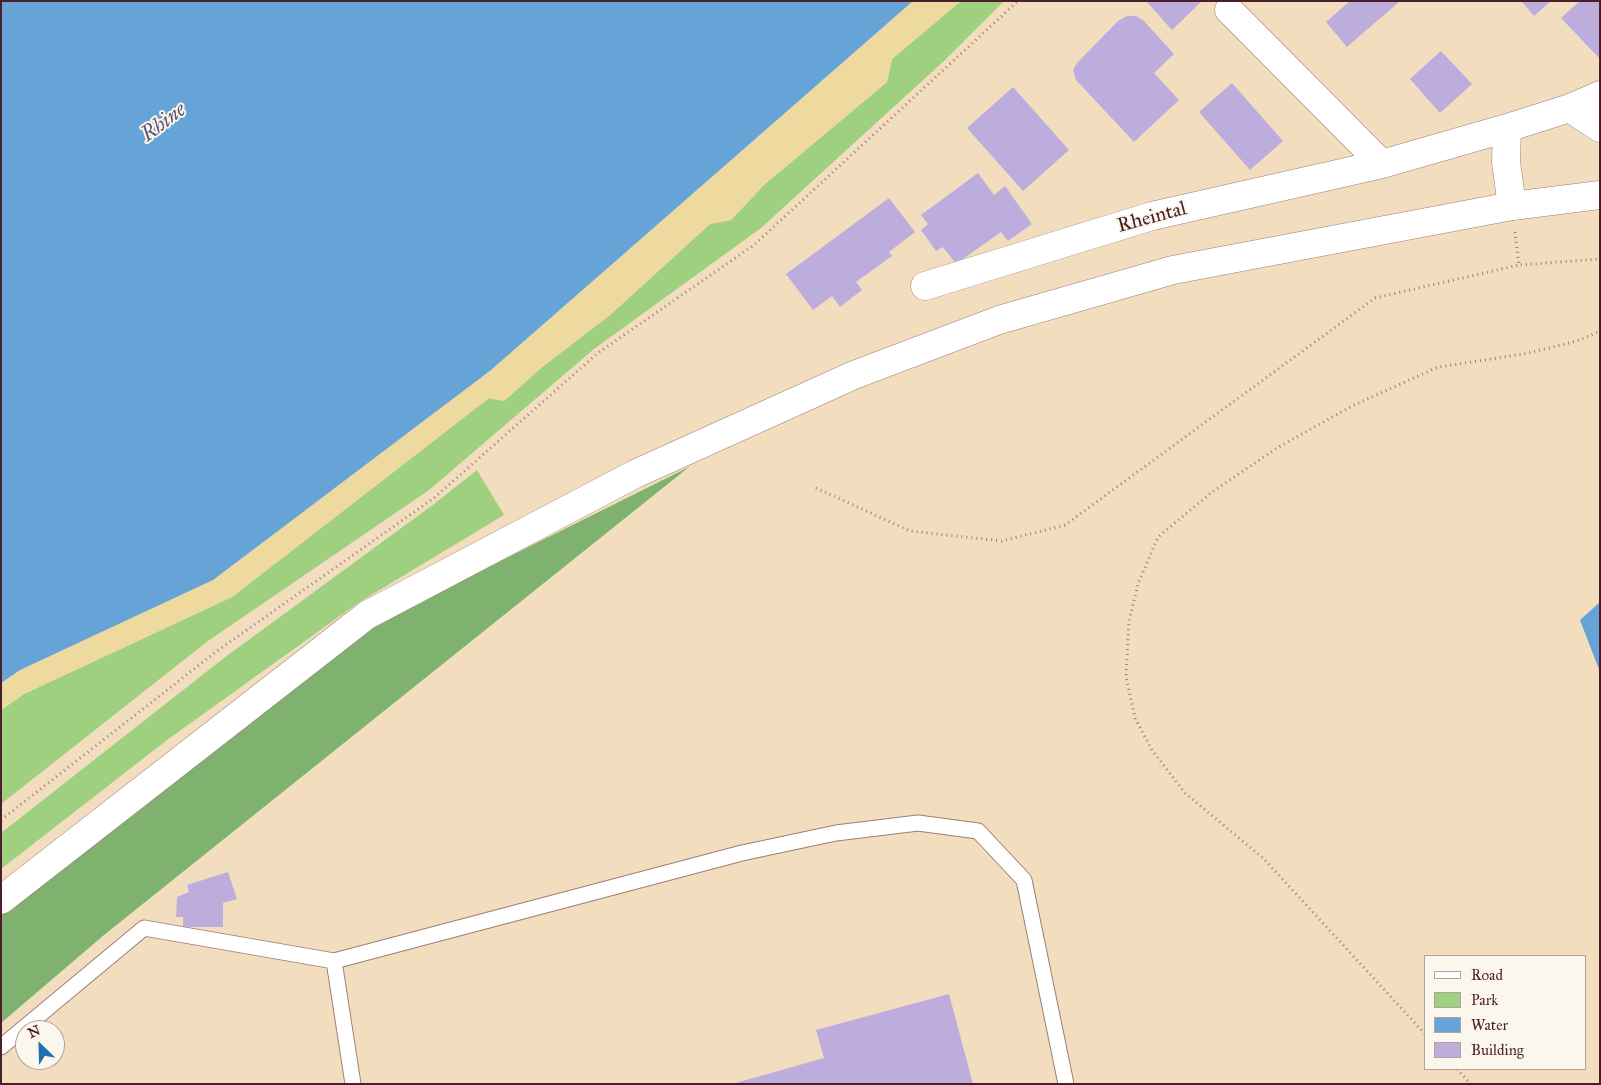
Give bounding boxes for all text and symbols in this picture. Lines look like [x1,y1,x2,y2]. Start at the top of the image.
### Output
water label: Rhine [137,98,191,148]
street label: Rheintal [1115,197,1189,239]
legend [1424,955,1586,1070]
text: Road [1471,966,1503,984]
text: Park [1471,991,1498,1009]
text: Water [1471,1016,1508,1034]
north arrow [15,1020,65,1070]
text: N [25,1022,43,1042]
text: Building [1471,1041,1524,1059]

